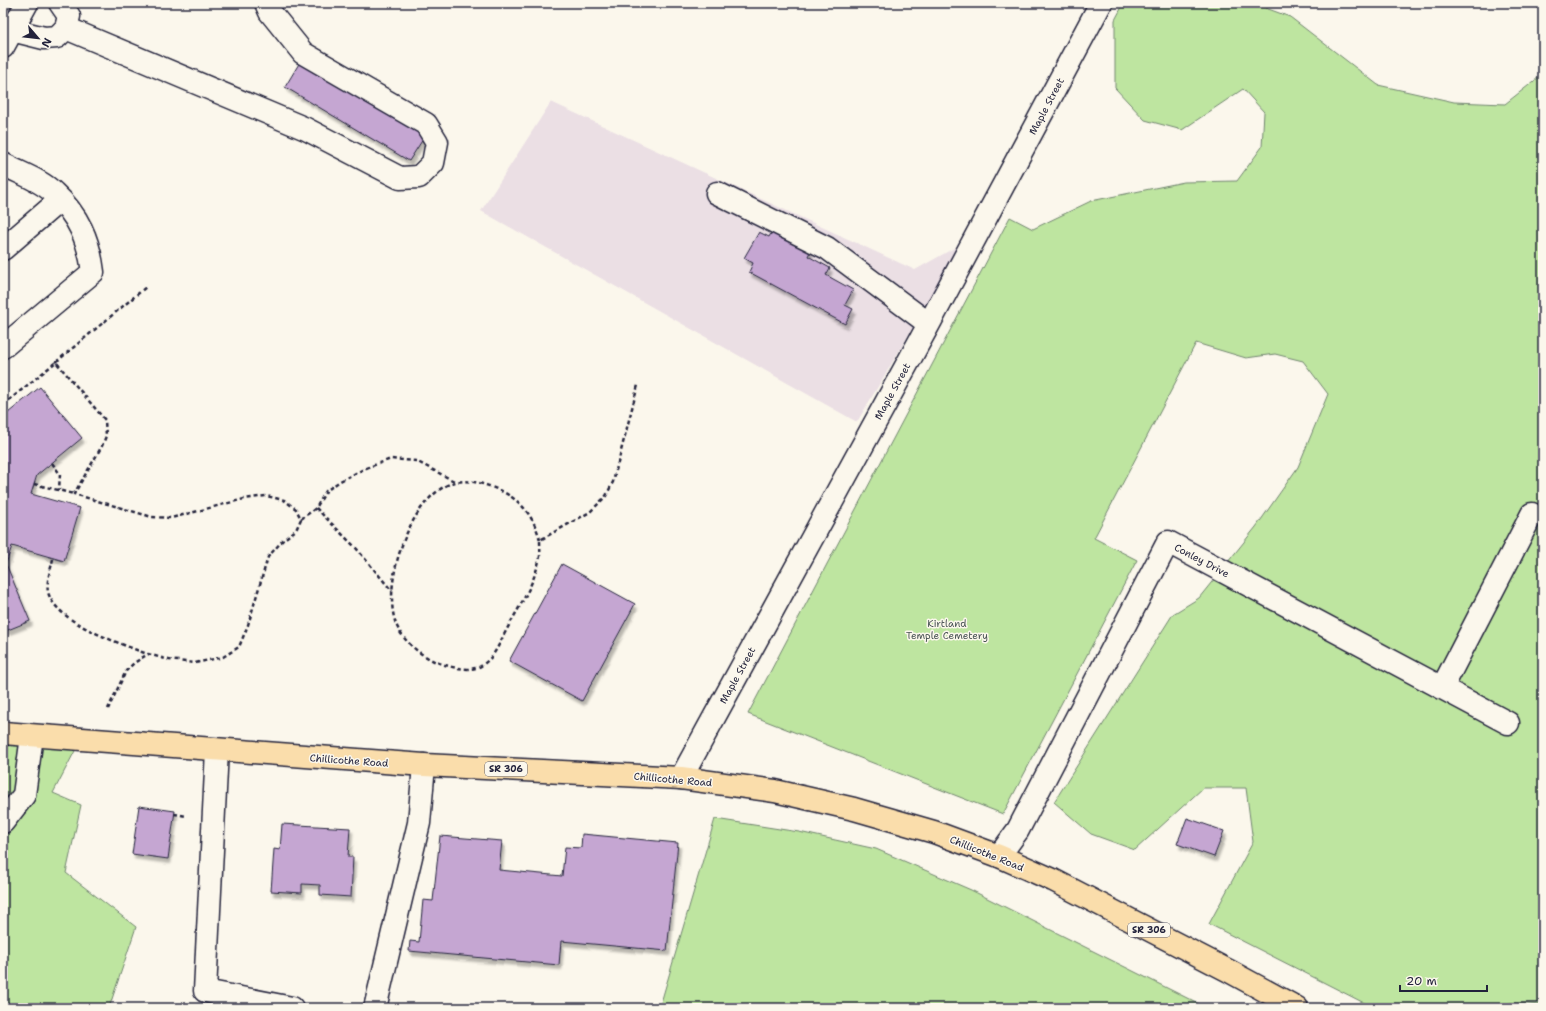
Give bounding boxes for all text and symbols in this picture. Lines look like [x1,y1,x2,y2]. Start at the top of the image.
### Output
north arrow [18,18,58,58]
text: N [38,35,55,50]
street label: Maple Street [1026,75,1067,137]
street label: Maple Street [872,361,913,422]
street label: Conley Drive [1172,541,1232,580]
park label: Kirtland Temple Cemetery [906,617,988,642]
street label: Maple Street [717,645,758,706]
street label: Chillicothe Road [309,751,389,770]
road number: SR 306 [485,762,527,776]
street label: Chillicothe Road [633,770,713,789]
street label: Chillicothe Road [948,833,1026,874]
road number: SR 306 [1128,923,1170,937]
scale bar [1400,967,1487,993]
text: 20 m [1406,973,1437,989]

